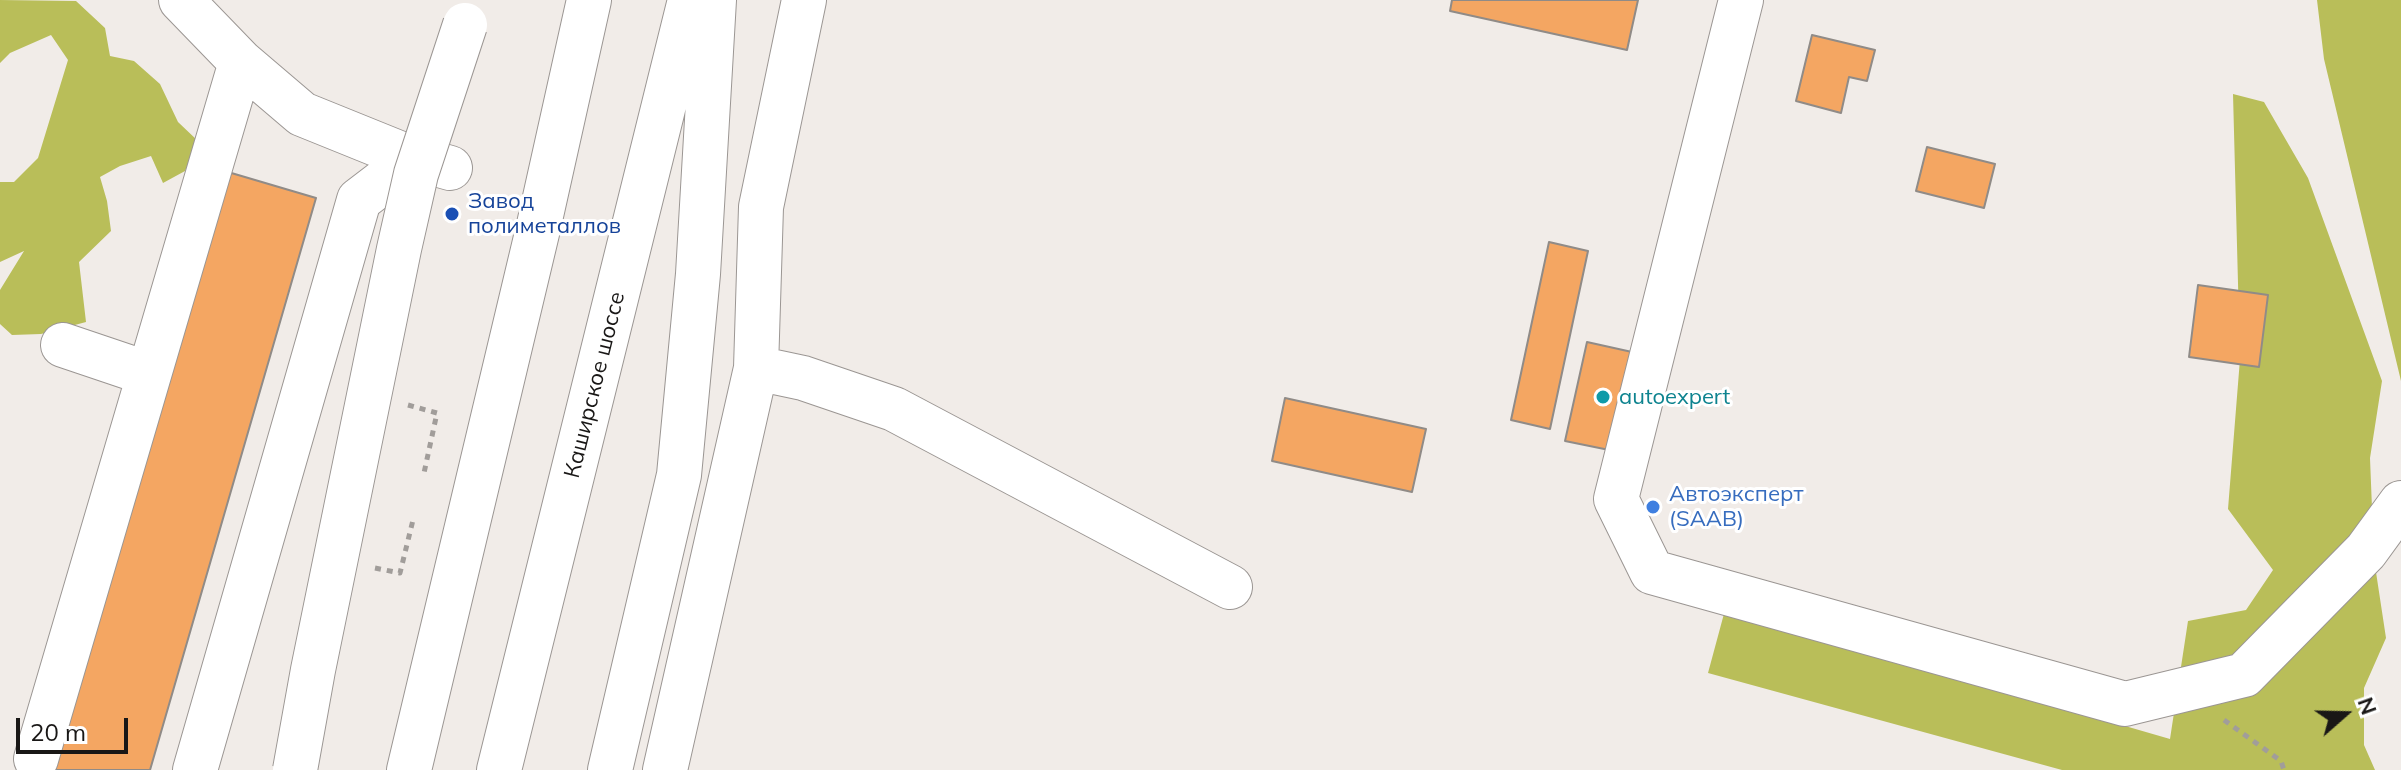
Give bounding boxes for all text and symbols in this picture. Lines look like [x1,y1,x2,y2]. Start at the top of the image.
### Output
place label: Завод полиметаллов [468,188,621,240]
marker: Завод полиметаллов [443,205,461,223]
street label: Каширское шоссе [559,289,631,481]
place label: autoexpert [1619,384,1730,410]
marker: autoexpert [1594,388,1612,406]
place label: Автоэксперт (SAAB) [1669,481,1804,532]
marker: Автоэксперт (SAAB) [1644,498,1662,516]
north arrow [2305,674,2385,754]
text: N [2352,693,2384,718]
scale bar [20,702,132,752]
text: 20 m [30,717,86,747]

